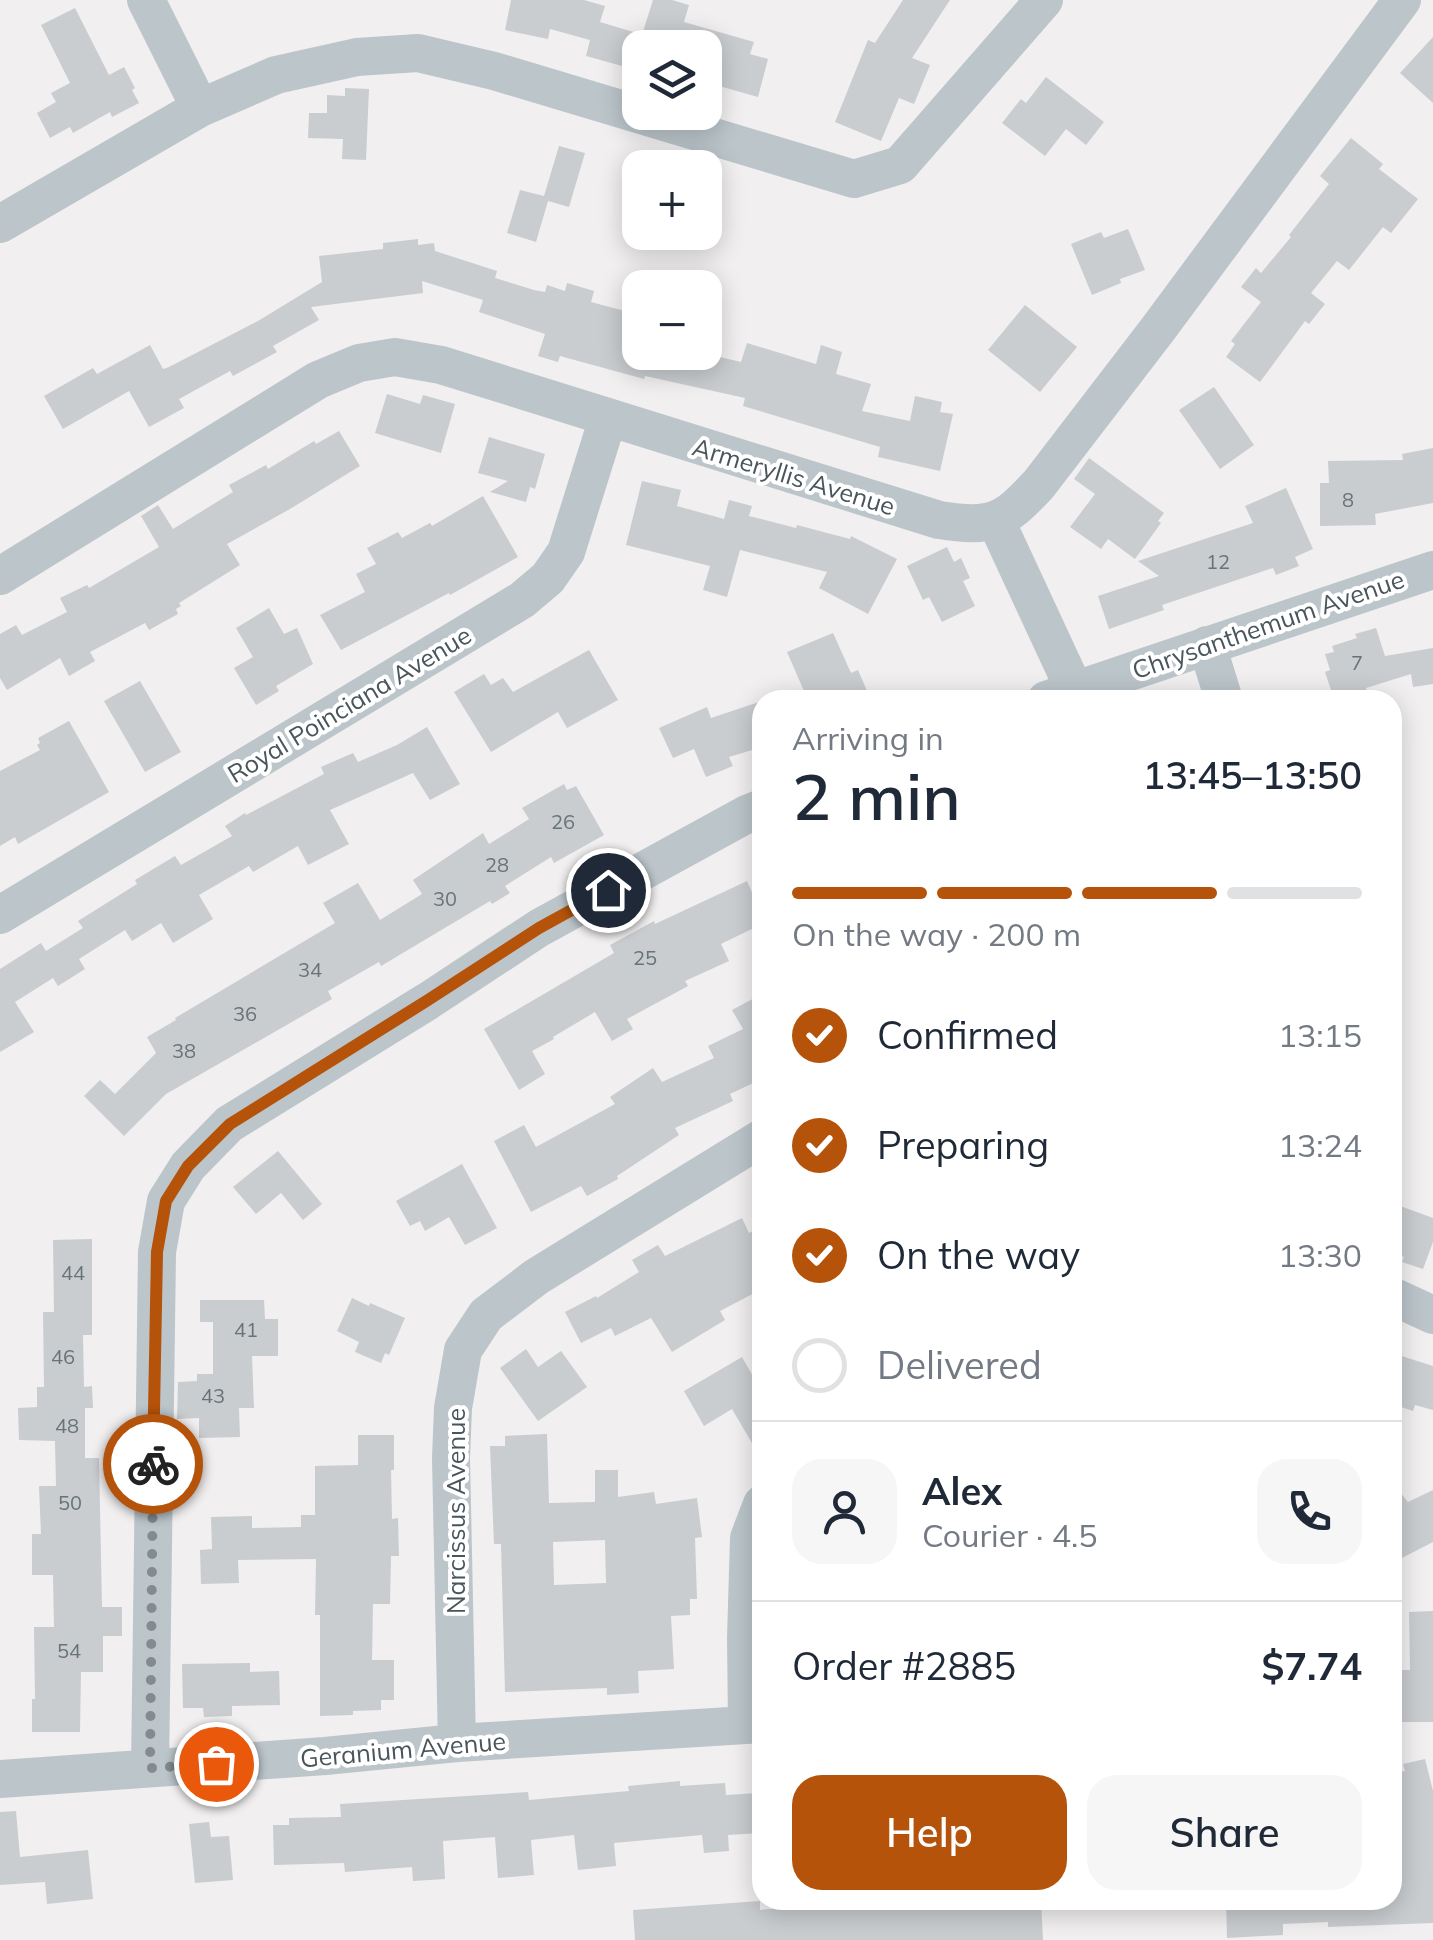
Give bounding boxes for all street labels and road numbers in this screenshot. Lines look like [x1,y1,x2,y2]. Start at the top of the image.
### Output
street label: Armeryllis Avenue [689,430,899,522]
street label: Chrysanthemum Avenue [1128,563,1408,685]
street label: Royal Poinciana Avenue [222,619,476,789]
street label: Narcissus Avenue [440,1408,471,1614]
street label: Geranium Avenue [299,1725,507,1773]

